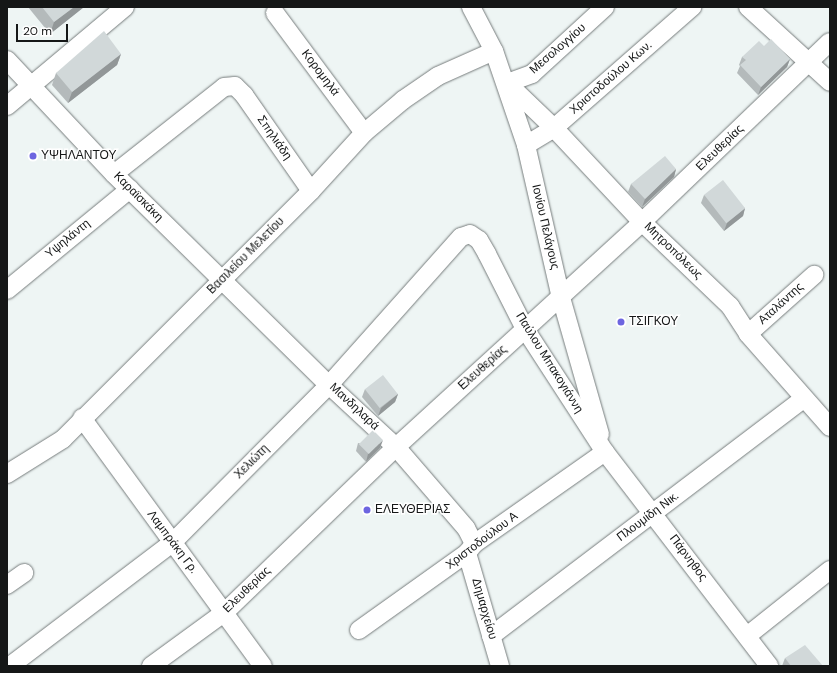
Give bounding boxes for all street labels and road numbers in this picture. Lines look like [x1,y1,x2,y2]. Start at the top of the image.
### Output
street label: Μεσολογγίου [527,21,589,77]
street label: Χριστοδούλου Κων. [567,38,655,118]
street label: Κορομηλά [298,47,342,99]
street label: Σπηλιάδη [254,113,294,163]
street label: Ελευθερίας [693,122,747,174]
street label: Καραϊσκάκη [110,169,166,225]
street label: Ιονίου Πελάγους [528,183,562,271]
street label: Βασιλείου Μελετίου [205,215,287,297]
street label: Υψηλάντη [43,217,93,261]
street label: Μητροπόλεως [641,220,705,282]
street label: Αταλάντης [756,280,806,328]
street label: Παύλου Μπακογιάννη [512,310,586,416]
street label: Ελευθερίας [456,343,510,393]
street label: Μανδηλαρά [326,380,382,434]
street label: Χελιώτη [232,442,272,482]
street label: Πλουμίδη Νικ. [614,489,682,545]
street label: Λαμπράκη Γρ. [144,508,200,576]
street label: Χριστοδούλου Α [443,509,521,573]
street label: Πάρνηθος [666,532,710,584]
street label: Ελευθερίας [220,564,274,616]
street label: Δημαρχείου [468,577,500,641]

